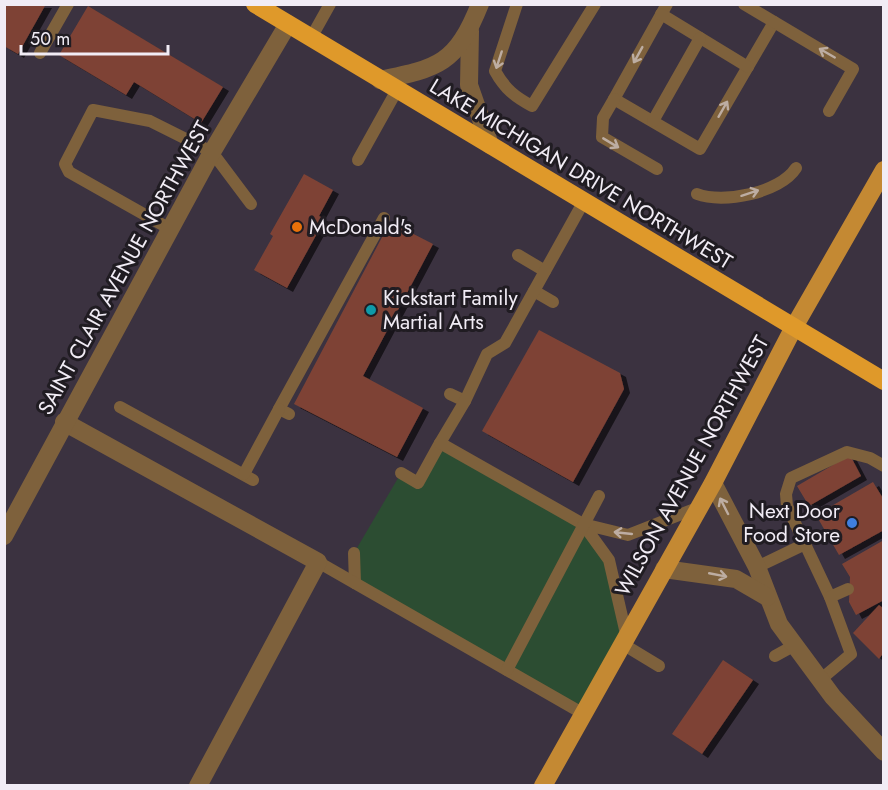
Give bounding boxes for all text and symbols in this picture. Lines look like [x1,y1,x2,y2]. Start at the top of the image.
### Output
scale bar [21,18,168,56]
text: 50 m [30,26,70,52]
one-way arrow [632,47,644,64]
one-way arrow [819,47,836,59]
one-way arrow [493,50,504,69]
street label: LAKE MICHIGAN DRIVE NORTHWEST [424,71,738,277]
one-way arrow [718,101,730,118]
street label: SAINT CLAIR AVENUE NORTHWEST [30,115,218,420]
one-way arrow [602,137,619,149]
one-way arrow [740,187,759,198]
place label: McDonald's [309,212,412,242]
marker: McDonald's [290,220,304,234]
place label: Kickstart Family Martial Arts [383,283,518,337]
marker: Kickstart Family Martial Arts [364,303,378,317]
street label: WILSON AVENUE NORTHWEST [608,330,776,602]
place label: Next Door Food Store [743,496,841,550]
one-way arrow [718,498,730,516]
marker: Next Door Food Store [845,516,859,530]
one-way arrow [614,527,633,538]
one-way arrow [707,570,727,581]

